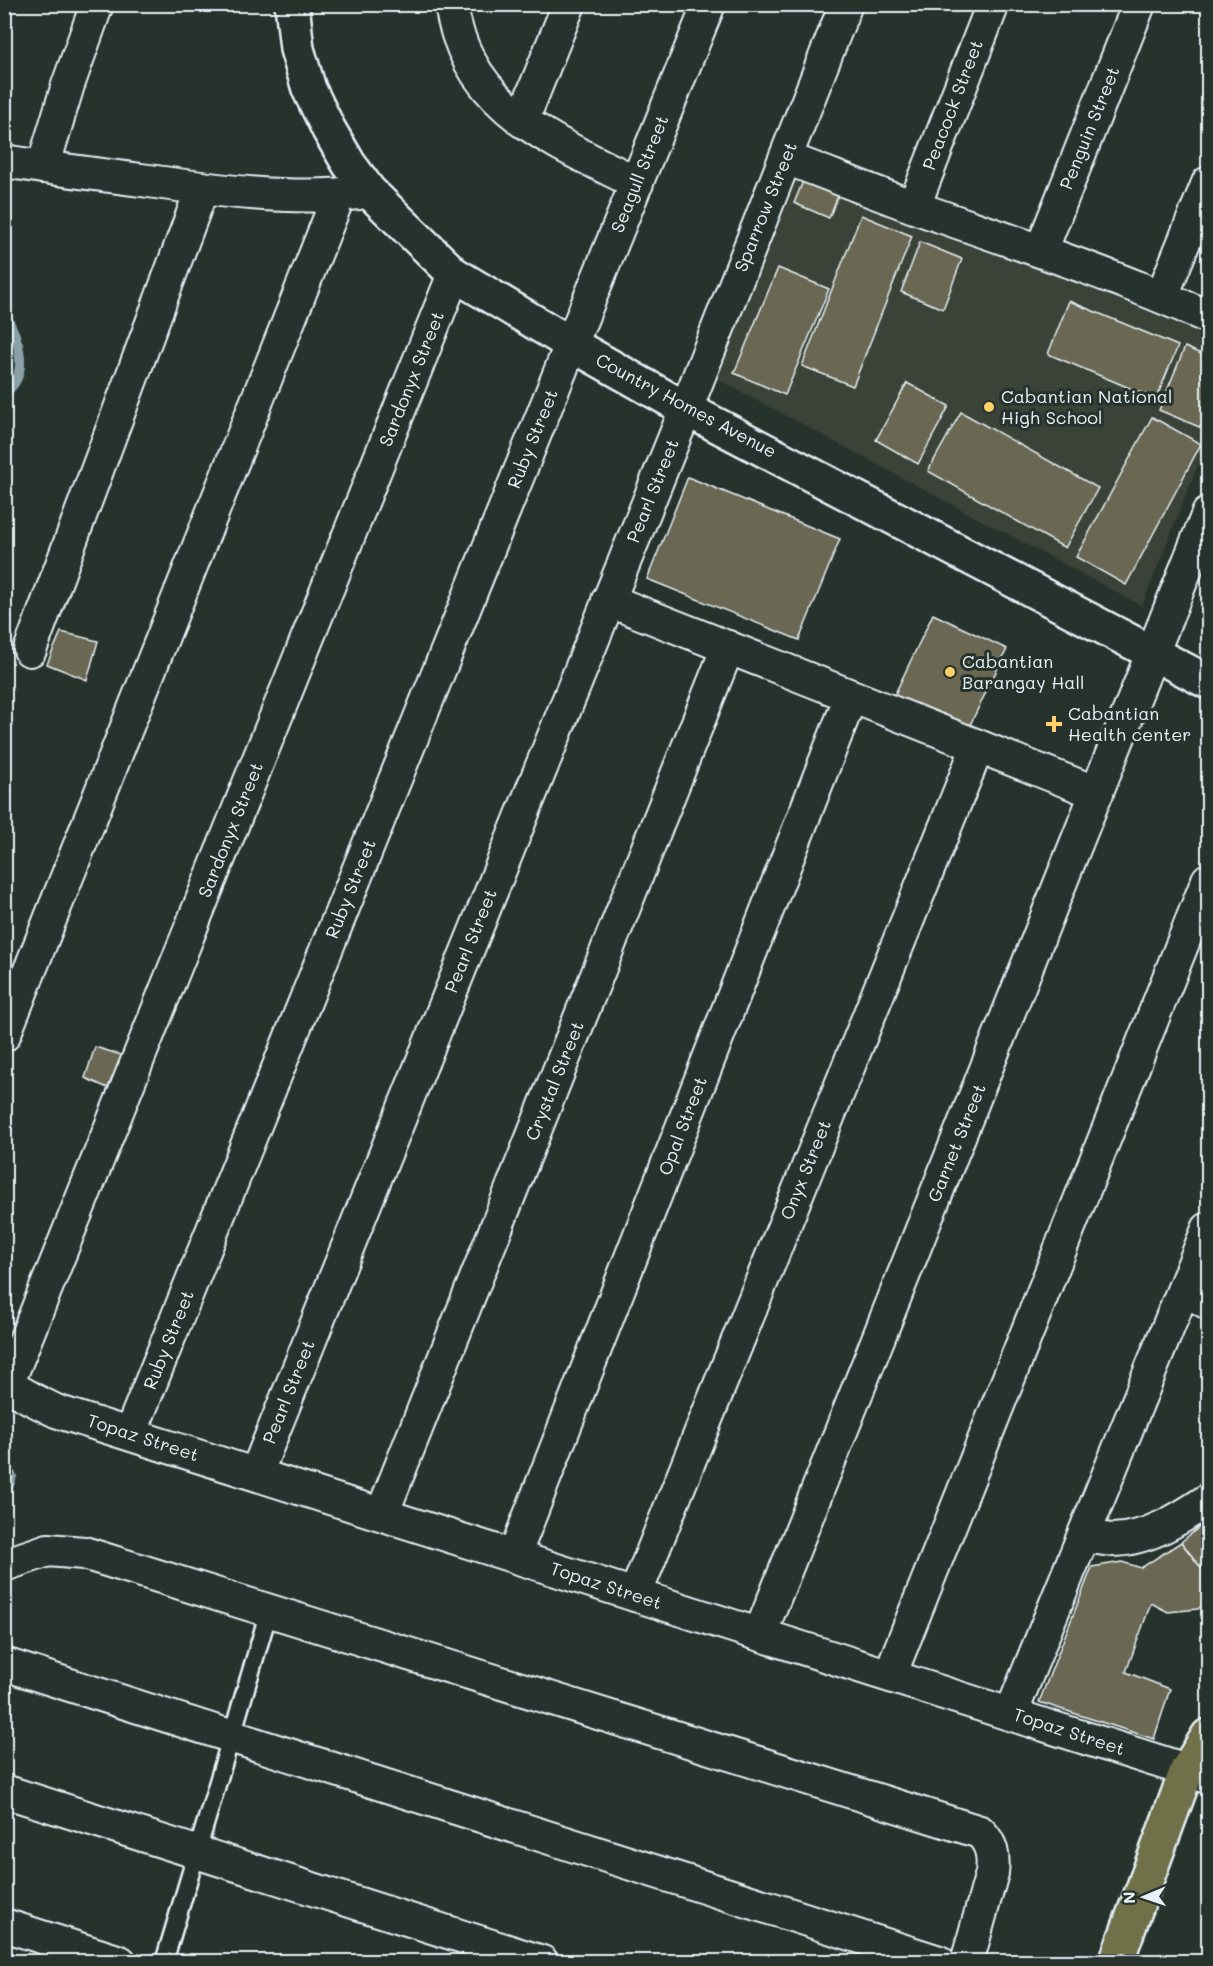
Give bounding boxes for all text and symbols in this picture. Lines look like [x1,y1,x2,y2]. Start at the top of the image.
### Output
street label: Peacock Street [916,36,988,173]
street label: Penguin Street [1053,62,1125,193]
street label: Seagull Street [605,111,674,236]
street label: Sparrow Street [728,138,802,275]
street label: Sardonyx Street [373,307,449,450]
street label: Country Homes Avenue [592,347,781,463]
place label: Cabantian National High School [1001,384,1172,429]
street label: Ruby Street [501,385,563,492]
marker: Cabantian National High School [982,400,996,414]
street label: Pearl Street [620,435,684,546]
place label: Cabantian Barangay Hall [962,649,1085,694]
marker: Cabantian Barangay Hall [943,665,957,679]
place label: Cabantian Health center [1068,701,1191,746]
marker: Cabantian Health center [1045,715,1063,733]
street label: Sardonyx Street [192,758,268,901]
street label: Ruby Street [319,835,381,942]
street label: Pearl Street [438,885,502,996]
street label: Crystal Street [519,1017,589,1144]
street label: Opal Street [652,1073,712,1179]
street label: Garnet Street [921,1080,991,1205]
street label: Onyx Street [774,1116,836,1223]
street label: Ruby Street [137,1286,199,1393]
street label: Pearl Street [256,1336,320,1447]
street label: Topaz Street [84,1408,202,1466]
street label: Topaz Street [547,1556,665,1614]
street label: Topaz Street [1010,1702,1128,1760]
north arrow [1114,1867,1174,1927]
text: N [1118,1891,1139,1904]

